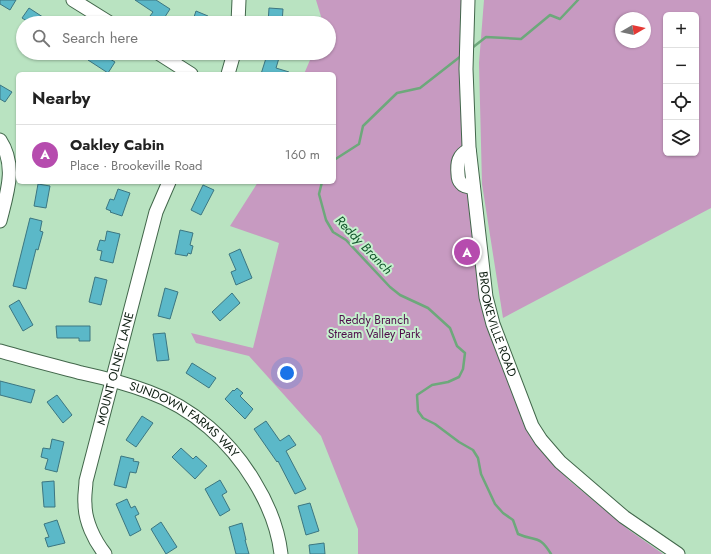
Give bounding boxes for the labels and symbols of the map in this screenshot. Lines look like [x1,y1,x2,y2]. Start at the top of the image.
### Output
north arrow [615,12,651,48]
water label: Reddy Branch [331,211,397,279]
pin: A [454,237,480,267]
street label: BROOKEVILLE ROAD [474,270,521,379]
street label: MOUNT OLNEY LANE [92,310,139,427]
park label: Reddy Branch Stream Valley Park [328,311,421,343]
your location [277,363,297,383]
street label: SUNDOWN FARMS WAY [127,377,243,462]

